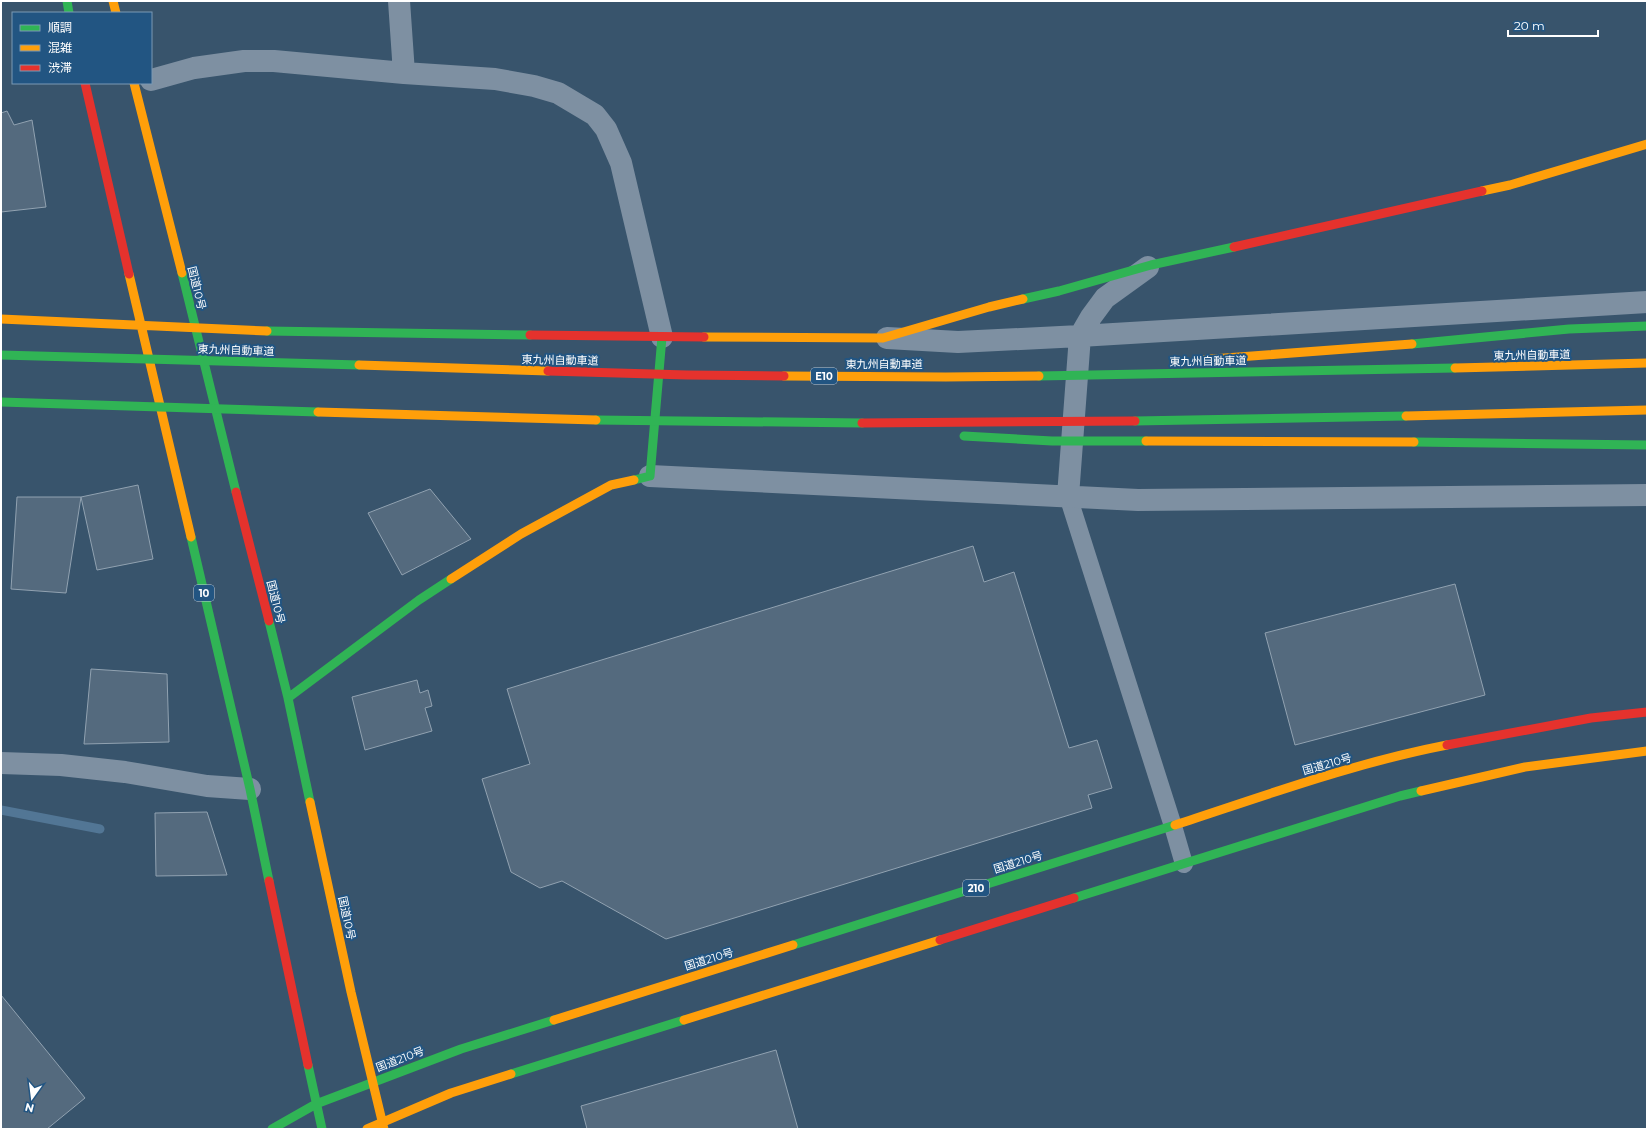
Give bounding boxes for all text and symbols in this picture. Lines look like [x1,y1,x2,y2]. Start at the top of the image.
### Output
legend [12,12,152,84]
scale bar [1508,12,1598,38]
text: 20 m [1514,18,1545,33]
text: 順調 [48,20,72,35]
text: 混雑 [48,40,72,55]
text: 渋滞 [48,60,72,75]
street label: 国道10号 [185,265,209,311]
street label: 東九州自動車道 [197,342,275,358]
street label: 東九州自動車道 [1493,347,1571,363]
street label: 東九州自動車道 [521,352,599,368]
street label: 東九州自動車道 [1169,353,1247,369]
street label: 東九州自動車道 [846,357,923,371]
road number: E10 [811,368,837,384]
street label: 国道10号 [264,579,288,625]
road number: 10 [194,585,214,601]
street label: 国道210号 [1301,750,1353,778]
street label: 国道210号 [992,848,1044,876]
road number: 210 [963,880,989,896]
street label: 国道10号 [336,895,358,941]
street label: 国道210号 [683,945,735,973]
street label: 国道210号 [374,1043,426,1075]
north arrow [12,1078,52,1118]
text: N [24,1100,36,1116]

